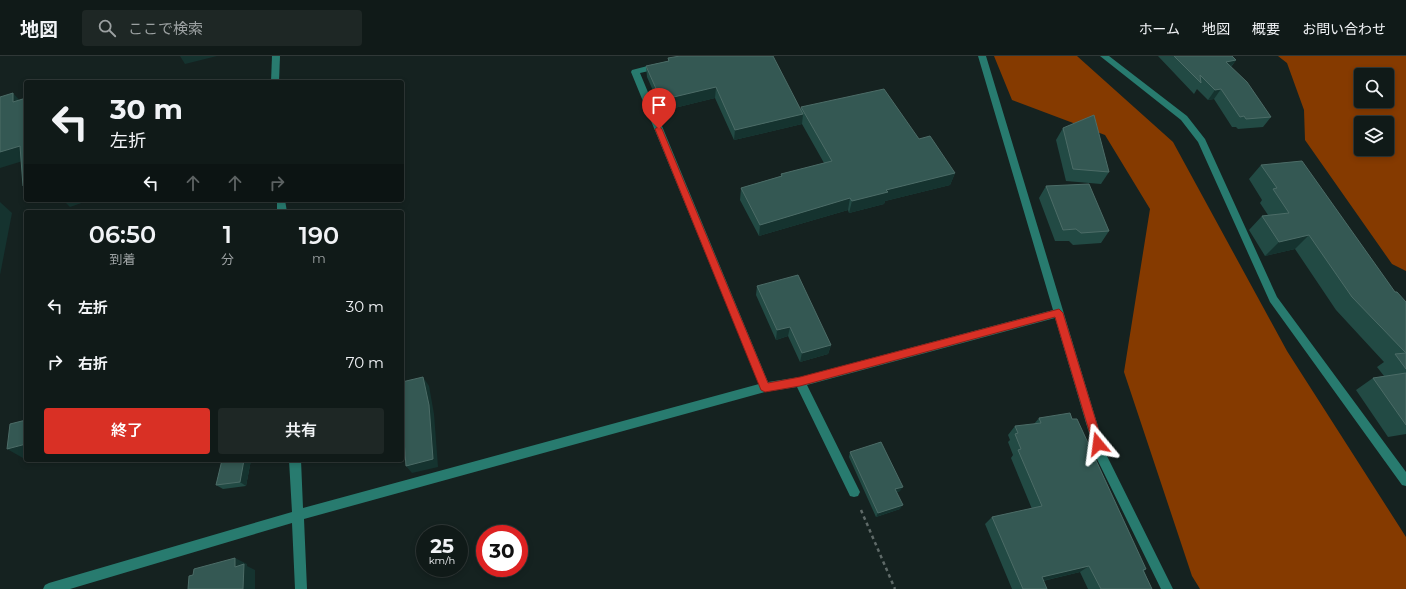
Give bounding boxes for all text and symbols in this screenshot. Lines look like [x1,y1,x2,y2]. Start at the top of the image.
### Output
search box [82,10,362,46]
icon: search [96,17,118,39]
text: 地図 [20,18,58,41]
text: ここで検索 [128,19,203,38]
text: ホーム [1138,20,1180,38]
text: 地図 [1202,20,1230,38]
text: 概要 [1252,20,1280,38]
text: お問い合わせ [1302,20,1386,38]
map controls [1354,68,1394,156]
button: search [1354,68,1394,108]
pin [642,88,676,129]
text: 30 m [110,92,183,126]
icon: arrive [648,94,670,116]
icon: left [44,96,96,148]
button: layers [1354,116,1394,156]
text: 左折 [110,130,146,152]
icon: left [140,172,162,194]
icon: ahead [182,172,204,194]
icon: ahead [224,172,246,194]
icon: right [266,172,288,194]
text: 06:50 [89,220,156,249]
text: 1 [223,220,232,249]
text: 190 [299,221,339,250]
text: m [312,250,326,266]
text: 到着 [109,251,135,267]
text: 分 [221,251,234,267]
icon: left [44,295,66,317]
text: 30 m [346,297,384,316]
text: 左折 [78,298,108,317]
icon: right [44,351,66,373]
text: 70 m [346,353,384,372]
text: 右折 [78,354,108,373]
button: 終了 [44,408,210,454]
button: 共有 [218,408,384,454]
position arrow [1077,423,1119,465]
speed limit sign: 30 [476,525,528,577]
text: 25 [430,534,454,558]
text: km/h [429,554,455,567]

